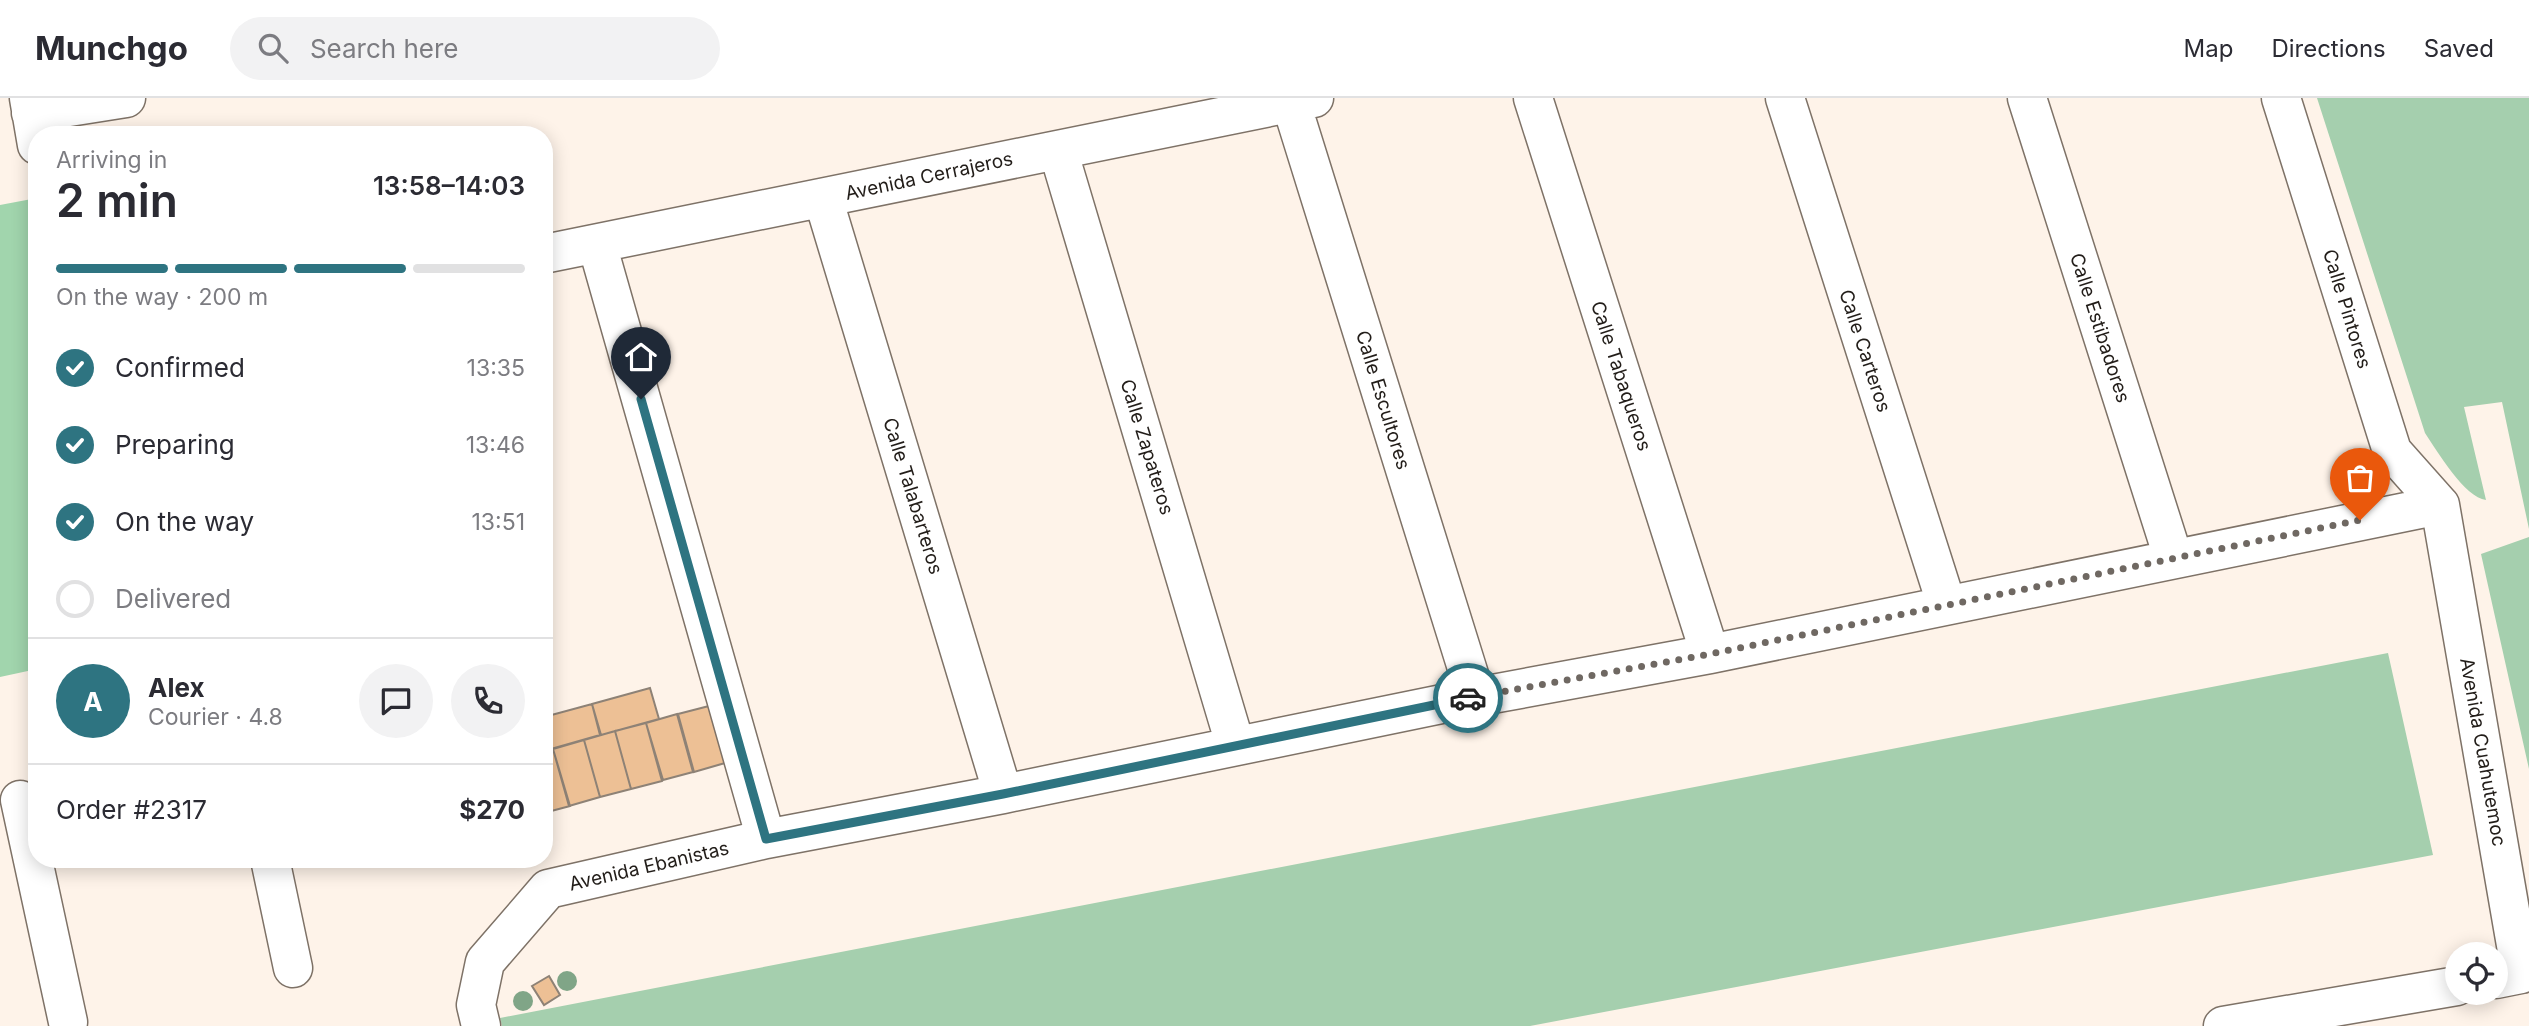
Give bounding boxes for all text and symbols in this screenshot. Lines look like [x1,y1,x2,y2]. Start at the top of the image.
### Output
search box [230,17,720,80]
text: Munchgo [35,28,188,68]
icon: search [254,29,292,67]
text: Search here [310,33,459,64]
text: Map [2184,34,2233,63]
text: Directions [2271,34,2386,63]
text: Saved [2424,34,2494,63]
text: Arriving in [56,146,167,174]
street label: Avenida Cerrajeros [843,147,1015,205]
text: 13:58–14:03 [373,170,525,201]
text: 2 min [56,172,178,228]
street label: Calle Pintores [2318,247,2376,371]
street label: Calle Estibadores [2065,250,2135,406]
text: On the way · 200 m [56,283,268,311]
street label: Calle Carteros [1834,287,1896,415]
street label: Calle Tabaqueros [1586,298,1656,454]
pin [611,327,671,399]
street label: Calle Escultores [1351,328,1415,472]
icon: home [622,338,660,376]
icon: check [56,349,94,387]
text: Confirmed [115,352,245,383]
text: 13:35 [467,354,525,382]
street label: Calle Zapateros [1115,376,1179,518]
street label: Calle Talabarteros [878,415,948,577]
icon: check [56,426,94,464]
text: Preparing [115,429,235,460]
text: 13:46 [466,431,525,459]
pin [2330,448,2390,520]
icon: bag [2341,459,2379,497]
icon: check [56,503,94,541]
text: On the way [115,506,254,537]
text: 13:51 [471,508,525,536]
text: Delivered [115,583,231,614]
street label: Avenida Cuahutemoc [2455,656,2511,848]
courier [1433,663,1503,733]
button: chat [359,664,433,738]
button: phone [451,664,525,738]
text: Alex [148,672,205,703]
icon: car [1449,679,1487,717]
text: A [83,686,103,717]
text: Courier · 4.8 [148,703,283,731]
text: Order #2317 [56,794,207,825]
text: $270 [459,794,525,825]
street label: Avenida Ebanistas [567,836,731,896]
map controls [2445,942,2508,1005]
button: locate [2445,942,2508,1005]

